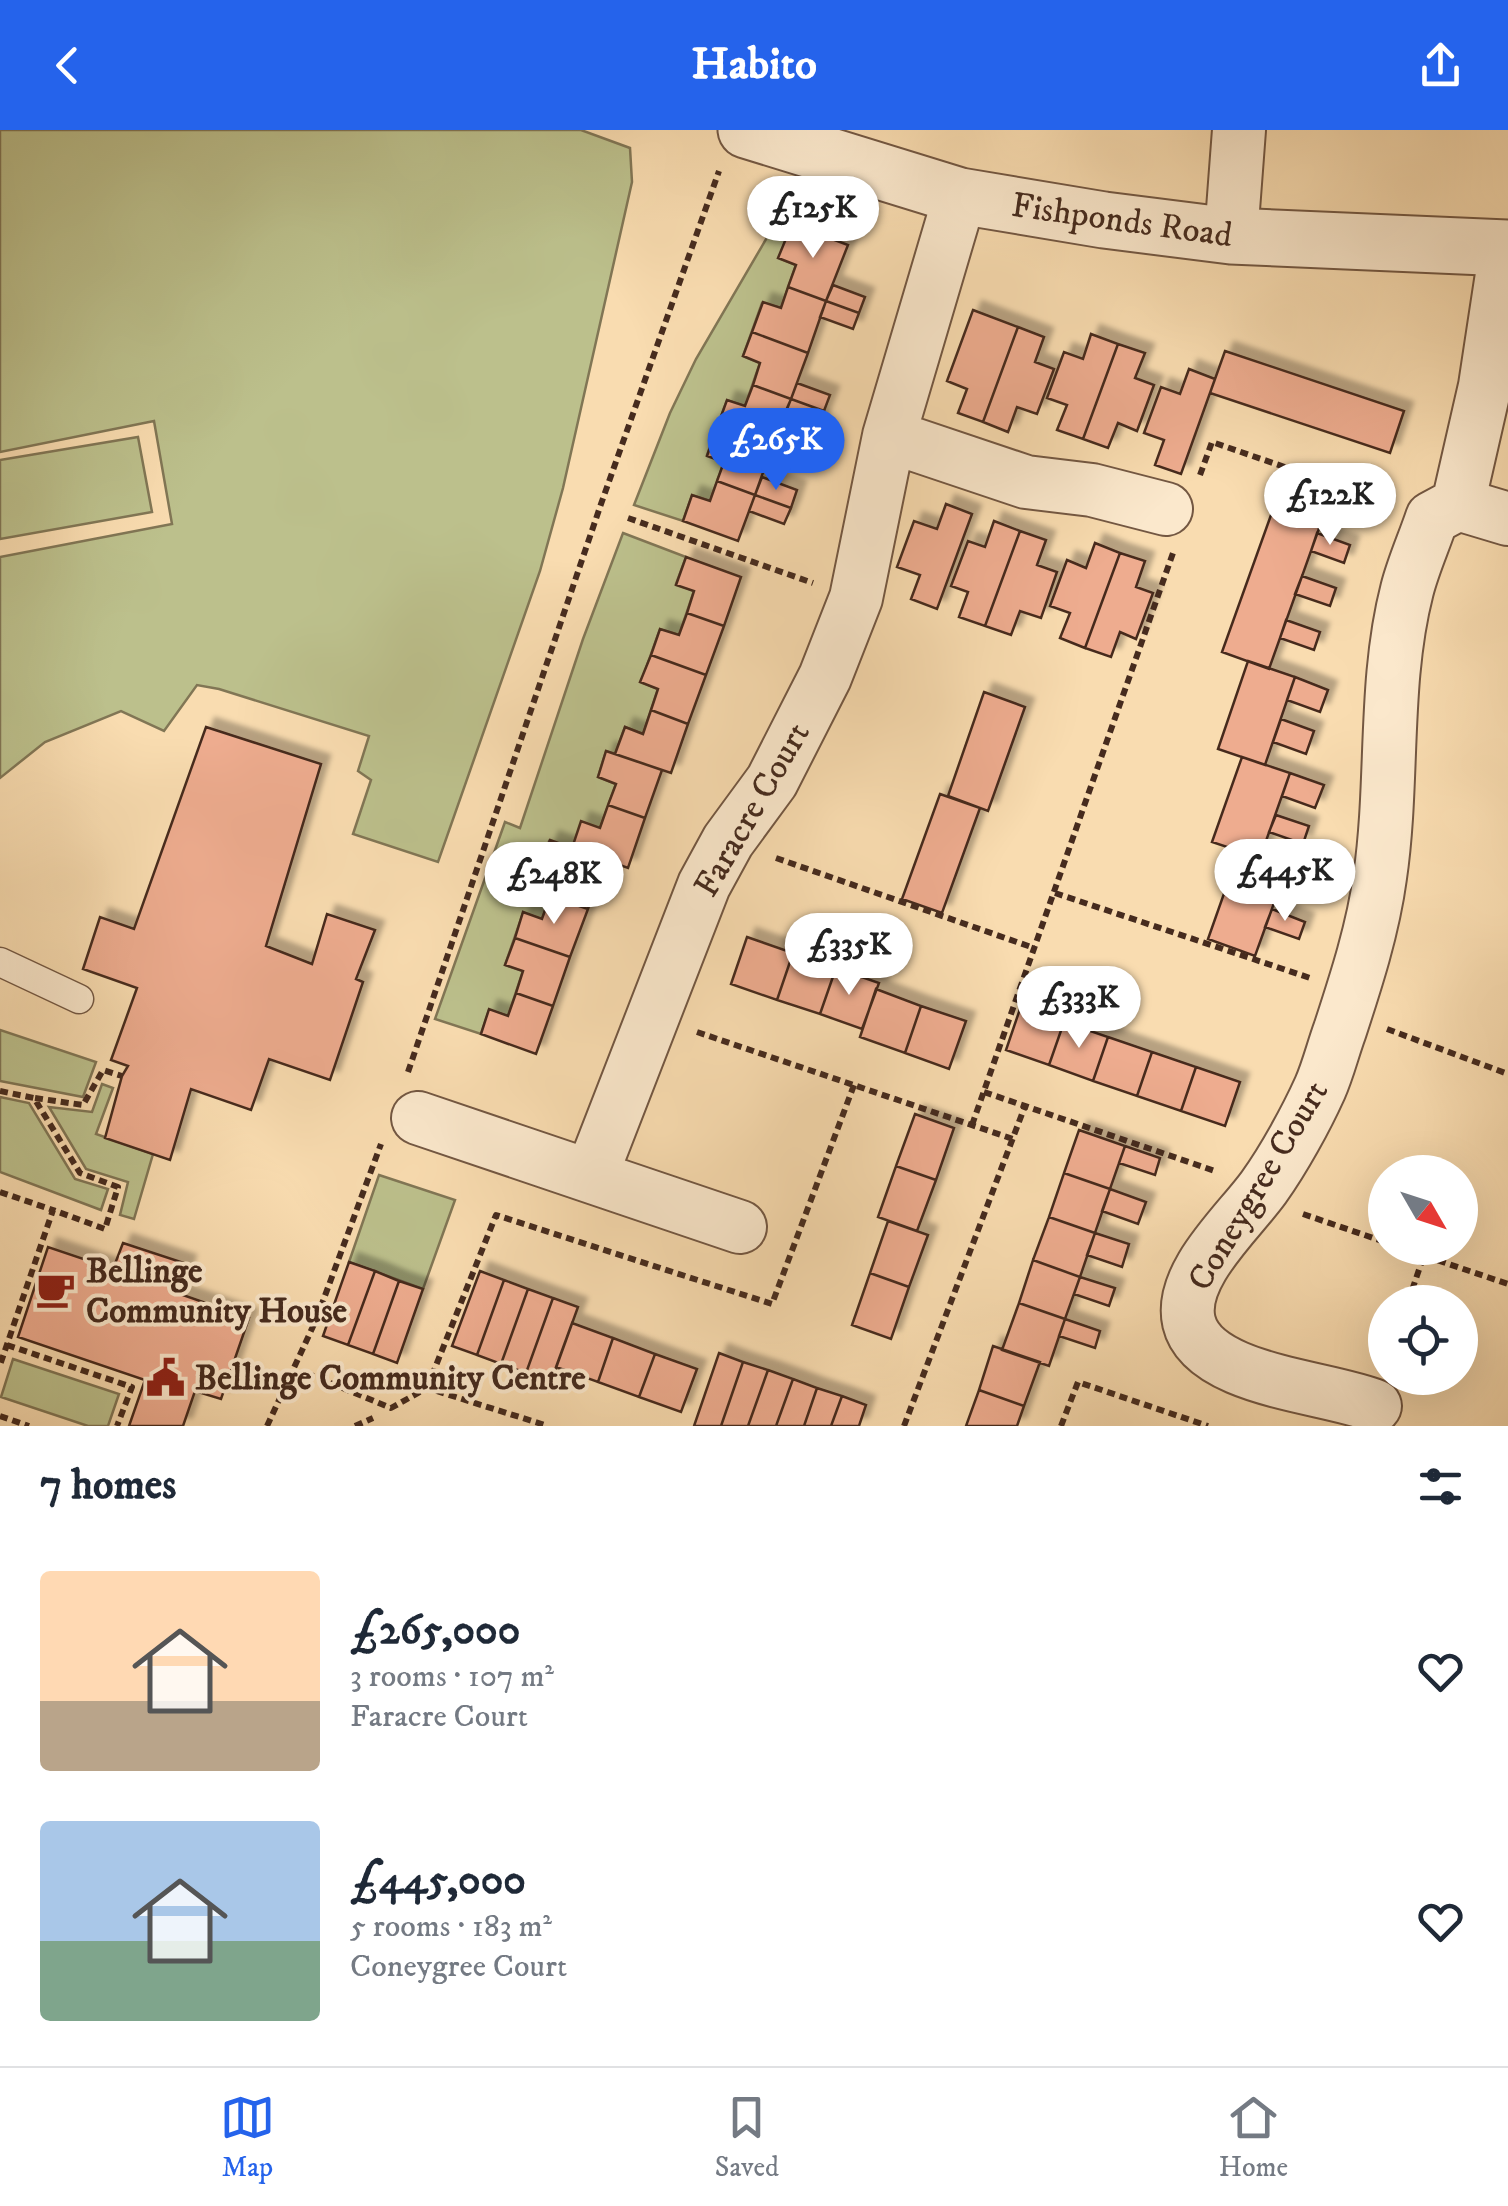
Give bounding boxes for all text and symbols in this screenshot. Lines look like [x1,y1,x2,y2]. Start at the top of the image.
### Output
text: Habito [691,37,817,93]
icon: back [40,38,95,93]
icon: share [1413,38,1468,93]
pin: £125K [743,176,883,261]
street label: Fishponds Road [1009,184,1235,258]
text: £125K [769,188,857,228]
pin: £265K [706,408,846,493]
text: £265K [730,420,822,460]
pin: £122K [1260,463,1400,548]
text: £122K [1286,475,1374,515]
street label: Faracre Court [685,715,820,905]
pin: £445K [1215,839,1355,924]
pin: £248K [484,842,624,927]
text: £445K [1236,851,1334,891]
text: £248K [507,854,601,894]
pin: £335K [779,913,919,998]
text: £335K [807,925,891,965]
pin: £333K [1009,966,1149,1051]
text: £333K [1039,978,1119,1018]
street label: Coneygree Court [1179,1073,1339,1299]
north arrow [1368,1155,1478,1265]
map controls [1368,1155,1478,1395]
place label: Bellinge Community House [86,1250,348,1334]
cafe icon: Bellinge Community House [35,1269,77,1311]
button: locate [1368,1285,1478,1395]
public building icon: Bellinge Community Centre [144,1356,186,1398]
place label: Bellinge Community Centre [195,1357,586,1401]
icon: filters [1413,1459,1468,1514]
text: 7 homes [40,1460,176,1512]
text: £265,000 [350,1605,520,1657]
icon: home [120,1611,240,1731]
icon: heart [1413,1644,1468,1699]
text: 3 rooms · 107 m² [350,1657,554,1697]
text: Faracre Court [350,1697,528,1737]
text: £445,000 [350,1855,526,1907]
icon: home [120,1861,240,1981]
icon: heart [1413,1894,1468,1949]
text: 5 rooms · 183 m² [350,1907,552,1947]
text: Coneygree Court [350,1947,567,1987]
tab: Map [220,2090,275,2185]
tab: Saved [715,2090,779,2185]
tab: Home [1219,2090,1288,2185]

